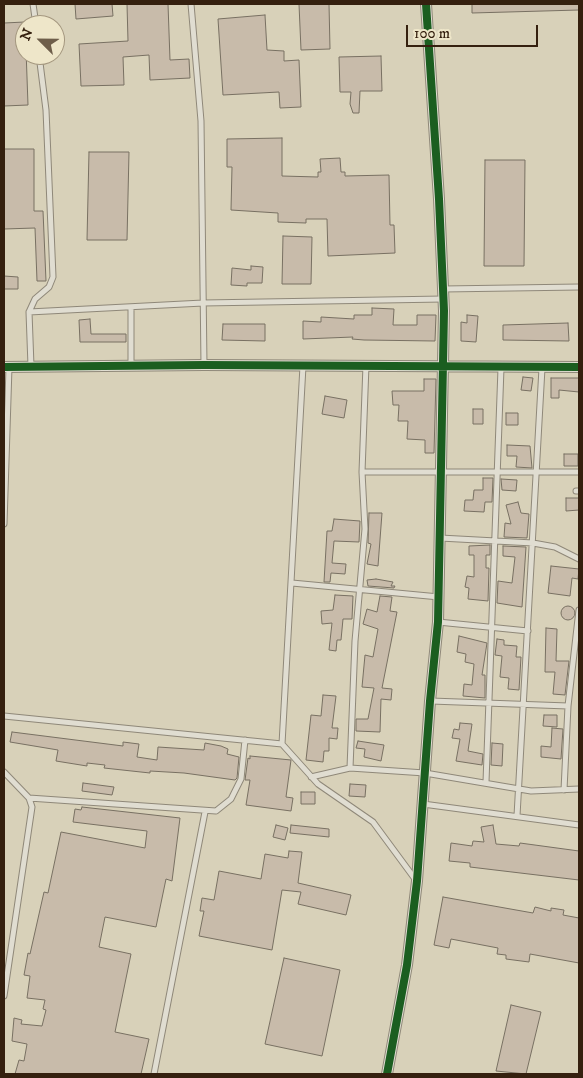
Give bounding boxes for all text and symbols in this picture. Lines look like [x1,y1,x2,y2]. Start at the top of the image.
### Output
north arrow [15,15,65,65]
scale bar [408,15,540,47]
text: 100 m [414,24,450,43]
text: N [17,26,38,43]

